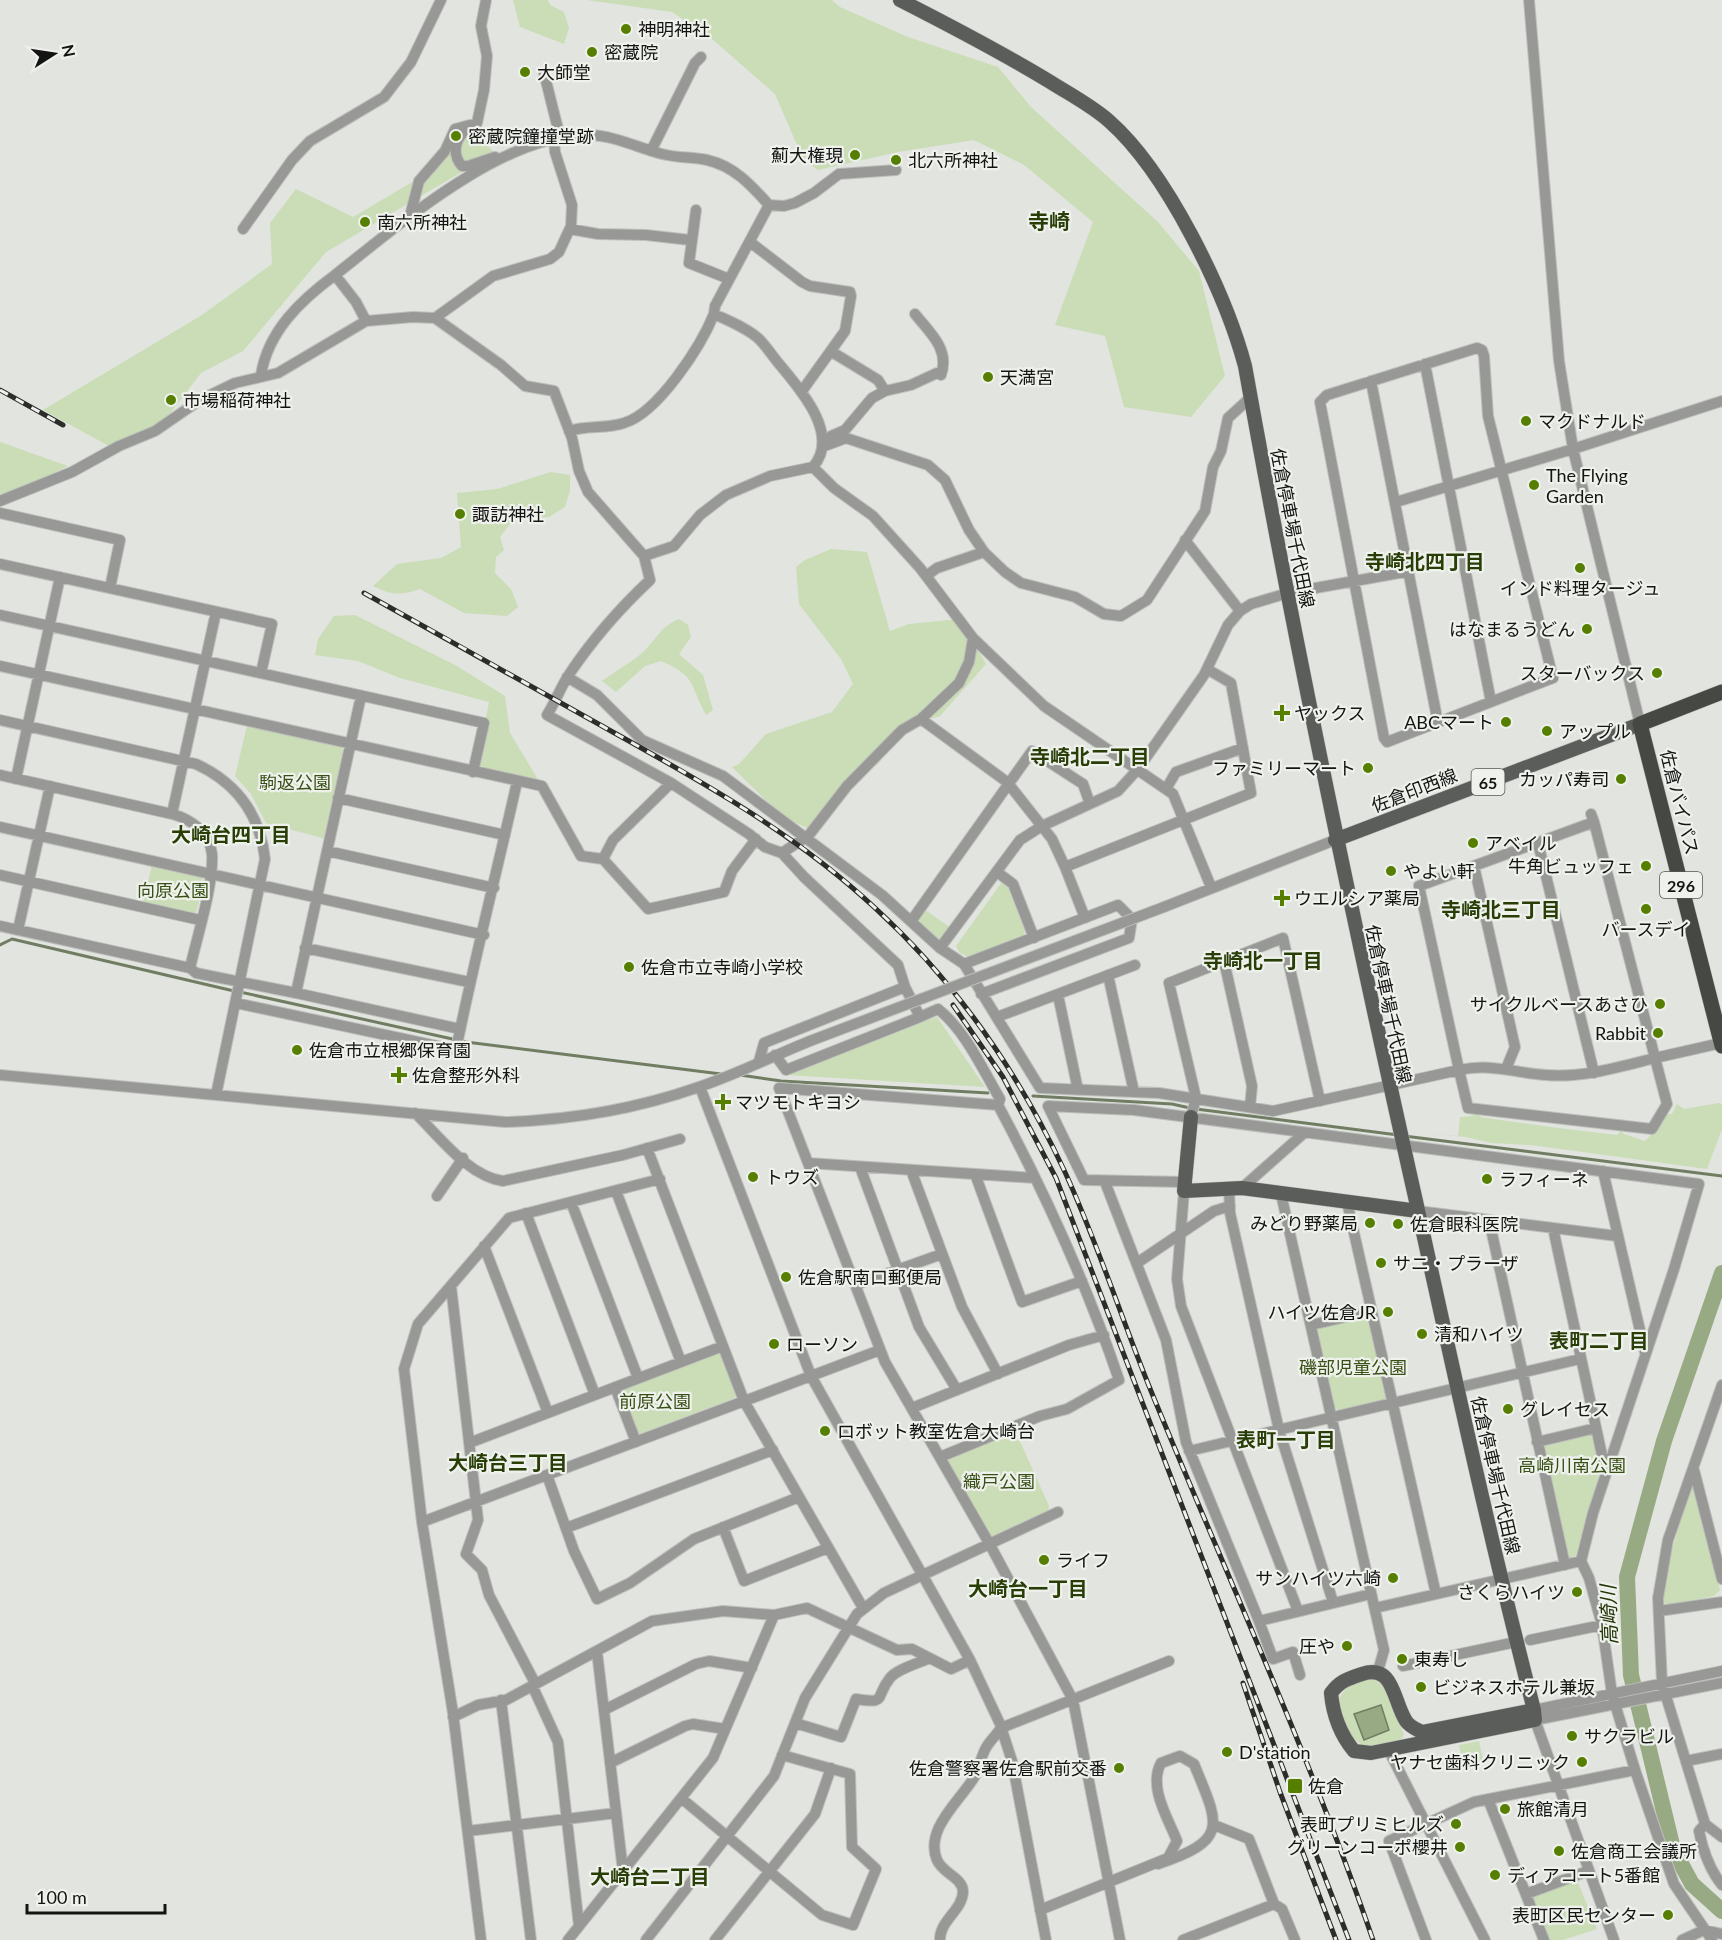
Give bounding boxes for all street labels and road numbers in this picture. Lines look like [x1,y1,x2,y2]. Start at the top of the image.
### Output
street label: 佐倉停車場千代田線 [1267,446,1319,610]
street label: 佐倉バイパス [1656,747,1704,857]
street label: 佐倉印西線 [1368,764,1460,816]
road number: 65 [1472,769,1504,795]
road number: 296 [1660,872,1702,898]
street label: 佐倉停車場千代田線 [1361,922,1417,1086]
street label: 佐倉停車場千代田線 [1467,1394,1525,1556]

